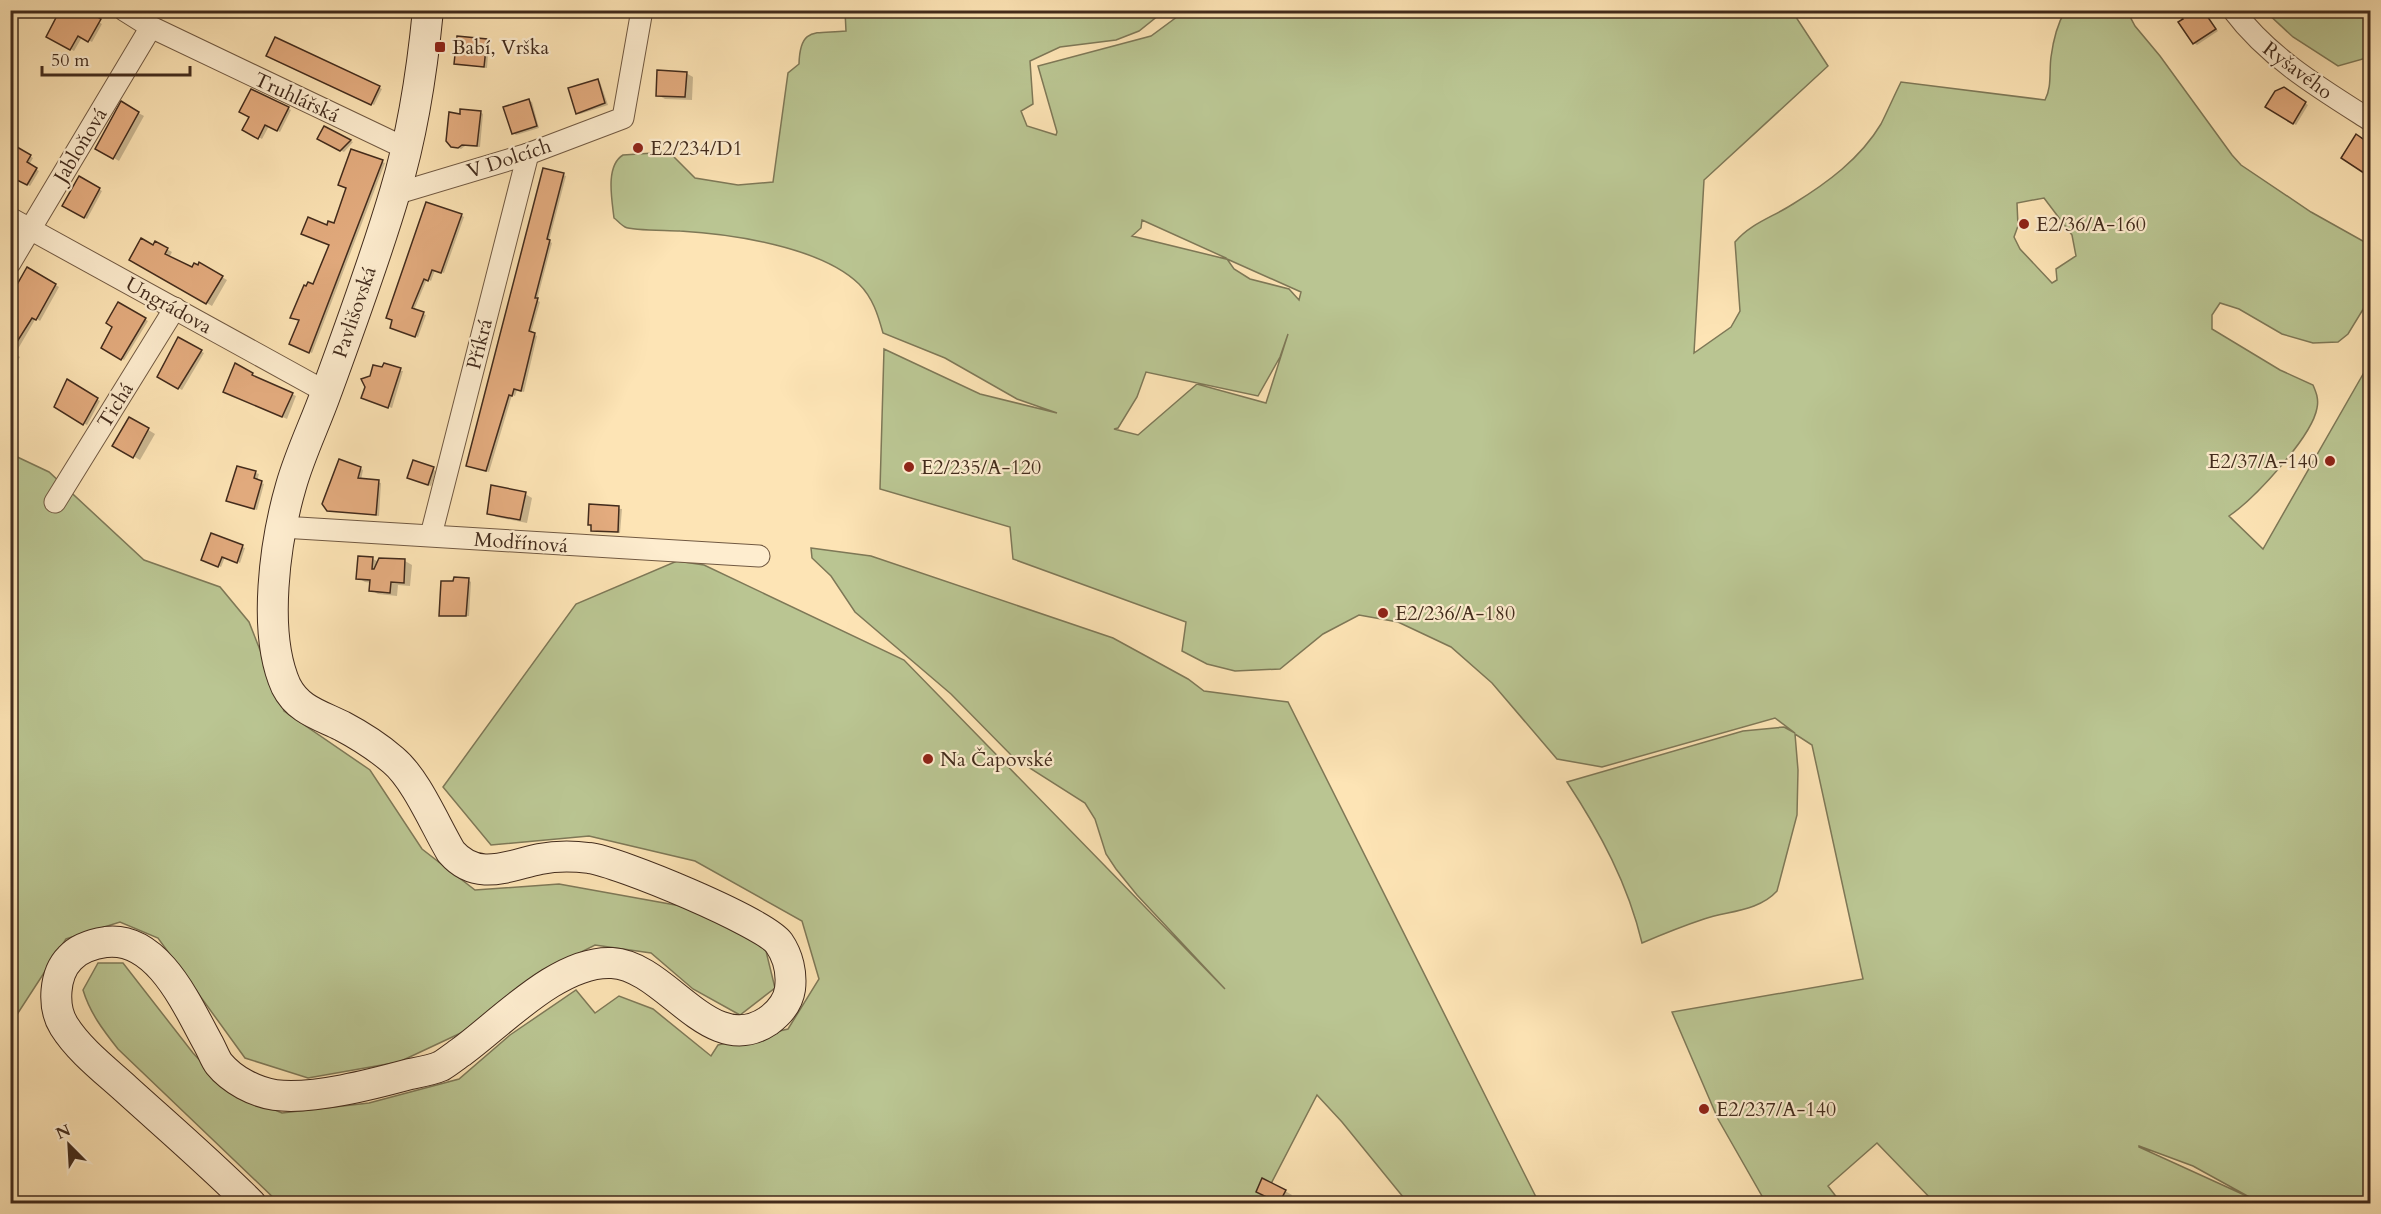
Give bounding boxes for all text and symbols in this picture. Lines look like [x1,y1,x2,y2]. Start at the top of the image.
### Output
place label: Babí, Vrška [452,34,549,61]
street label: Ryšavého [2257,35,2338,106]
scale bar [42,39,190,77]
marker: Babí, Vrška [433,40,447,54]
text: 50 m [51,48,90,73]
street label: Truhlářská [250,66,344,129]
street label: Jabloňová [46,102,114,190]
street label: V Dolcích [464,132,555,185]
place label: E2/234/D1 [650,135,743,162]
marker: E2/234/D1 [631,141,645,155]
place label: E2/36/A-160 [2036,211,2146,238]
marker: E2/36/A-160 [2017,217,2031,231]
street label: Pavlišovská [326,263,383,361]
street label: Ungrádova [121,271,217,340]
street label: Příkrá [460,316,499,372]
street label: Tichá [91,377,140,433]
place label: E2/37/A-140 [2208,448,2318,475]
place label: E2/235/A-120 [921,454,1041,481]
marker: E2/37/A-140 [2323,454,2337,468]
marker: E2/235/A-120 [902,460,916,474]
street label: Modřínová [473,526,569,559]
place label: E2/236/A-180 [1395,600,1515,627]
marker: E2/236/A-180 [1376,606,1390,620]
place label: Na Čapovské [940,746,1053,773]
marker: Na Čapovské [921,752,935,766]
place label: E2/237/A-140 [1716,1096,1836,1123]
marker: E2/237/A-140 [1697,1102,1711,1116]
north arrow [39,1115,99,1175]
text: N [52,1119,74,1145]

